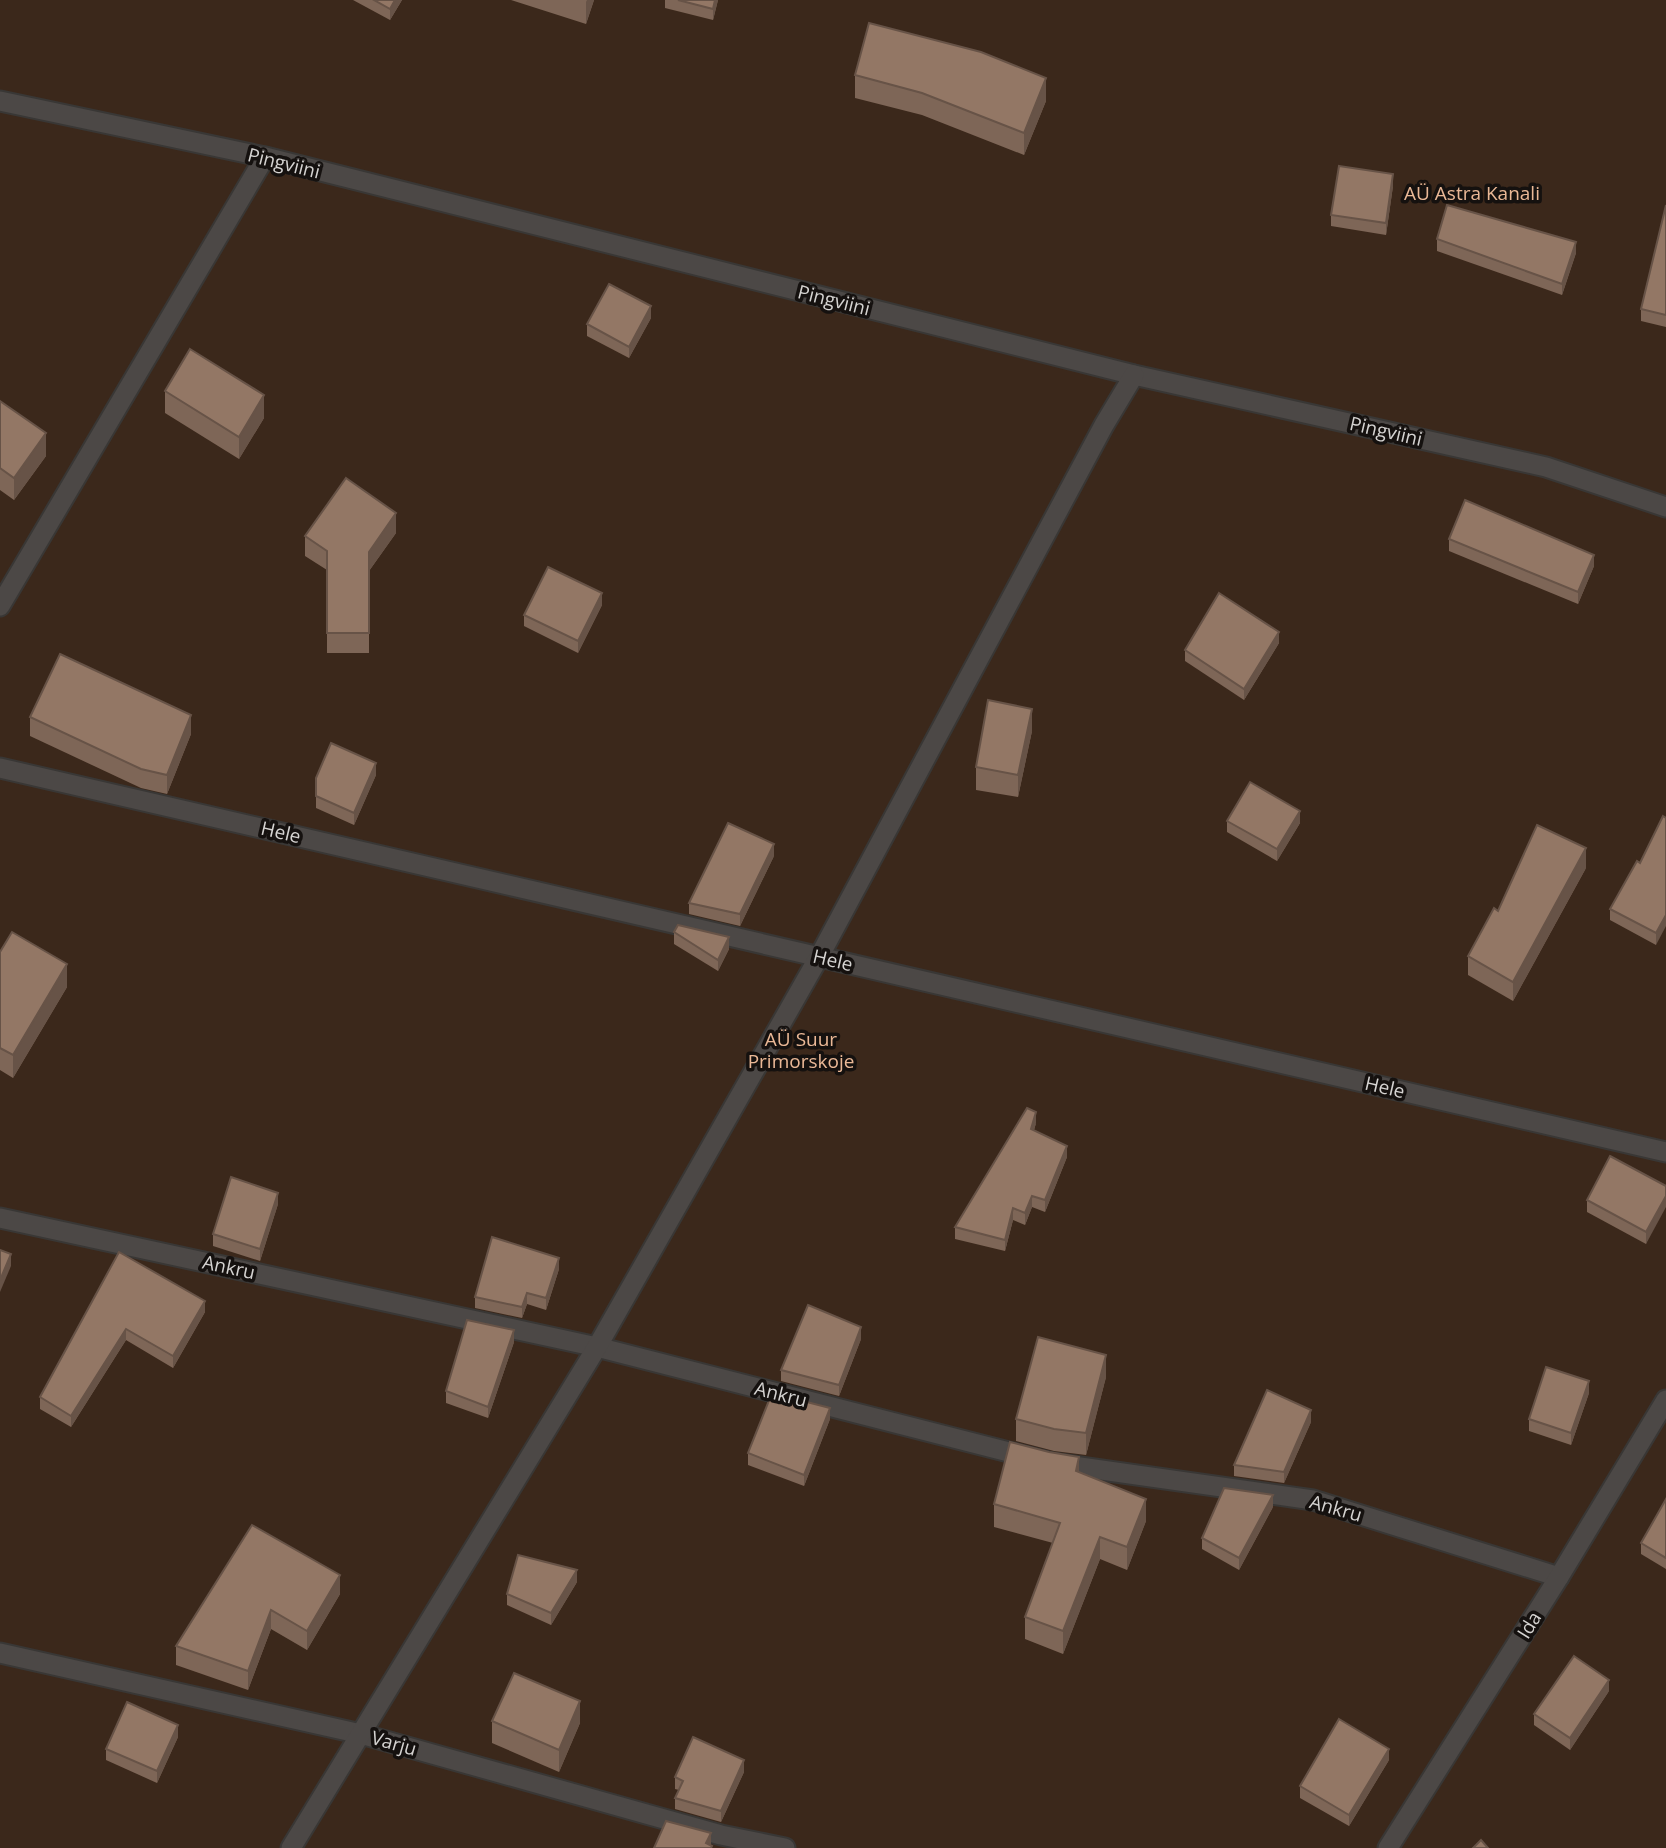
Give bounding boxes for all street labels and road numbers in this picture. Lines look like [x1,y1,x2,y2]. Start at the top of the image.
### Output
street label: Pingviini [245,141,323,185]
street label: Pingviini [795,278,873,322]
street label: Pingviini [1347,410,1425,452]
street label: Hele [259,815,303,849]
street label: Hele [811,943,855,977]
street label: Hele [1363,1070,1407,1104]
street label: Ankru [200,1249,258,1285]
street label: Ankru [752,1375,810,1413]
street label: Ankru [1307,1488,1365,1528]
street label: Ida [1511,1606,1547,1644]
street label: Varju [368,1724,420,1762]

